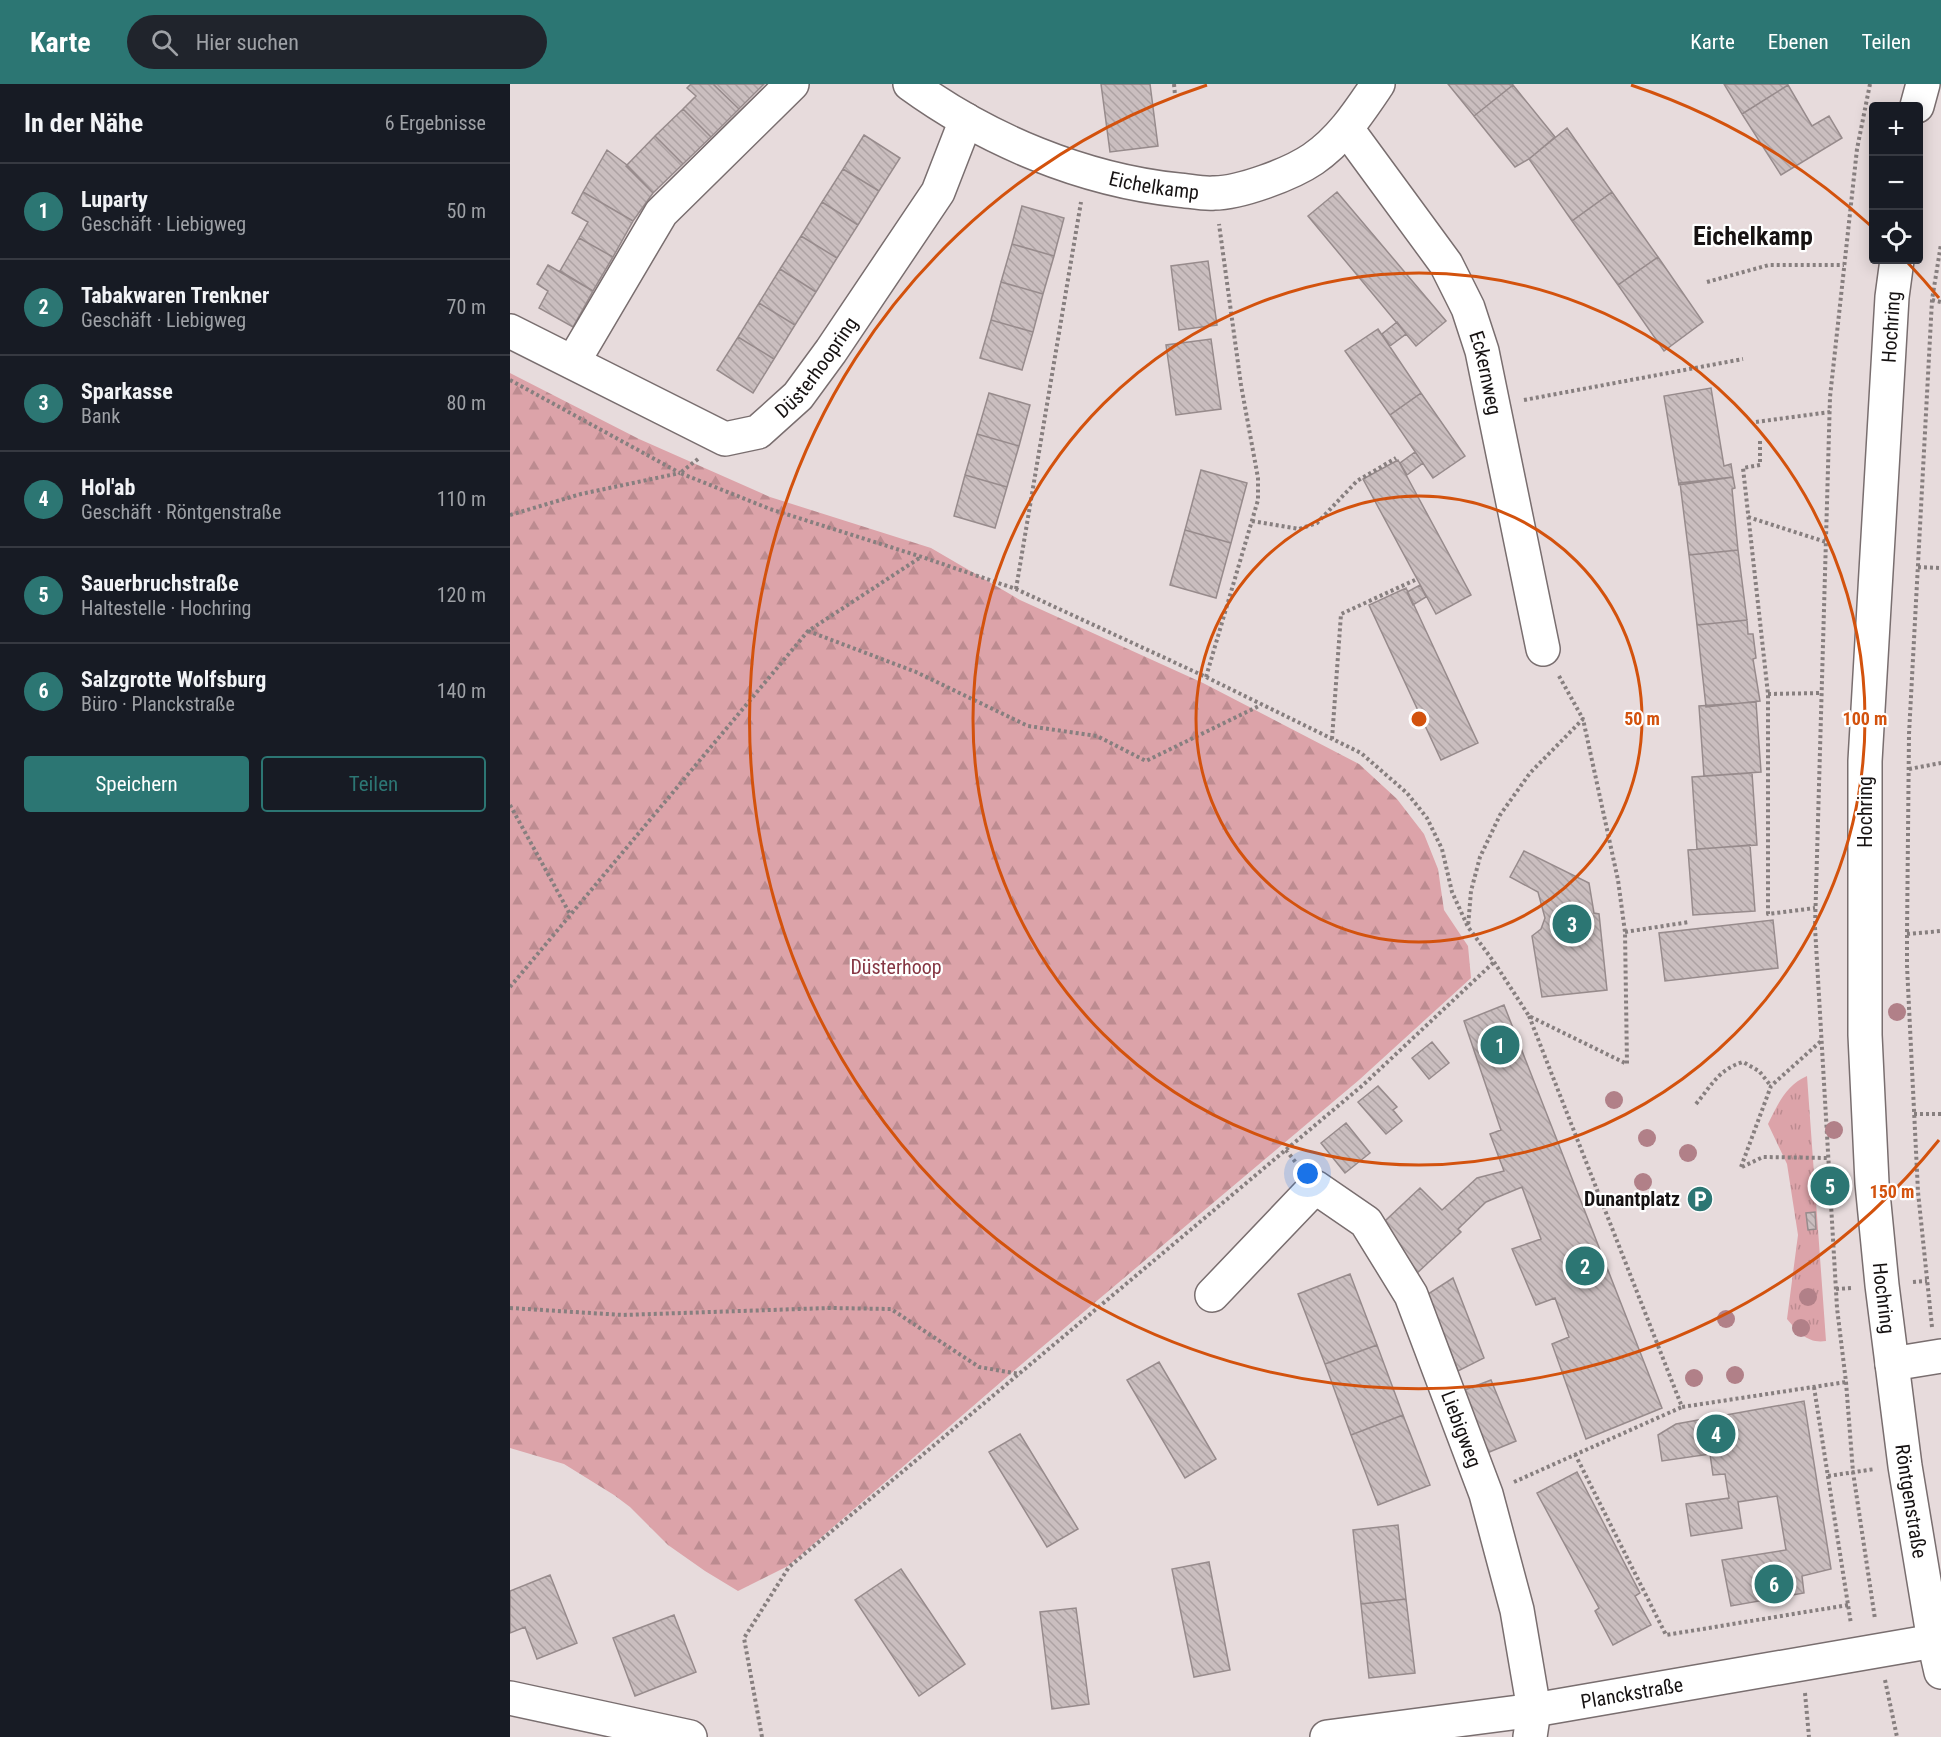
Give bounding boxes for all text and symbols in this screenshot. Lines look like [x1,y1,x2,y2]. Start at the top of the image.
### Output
search box [127,15,547,69]
text: Karte [30,26,91,59]
icon: search [148,26,181,59]
text: Hier suchen [196,30,299,55]
text: Karte [1690,30,1735,54]
text: Ebenen [1768,30,1829,54]
text: Teilen [1862,30,1911,54]
map controls [1869,102,1923,264]
button: + [1869,102,1923,156]
text: In der Nähe [24,108,143,138]
text: 6 Ergebnisse [385,111,486,135]
button: − [1869,156,1923,210]
street label: Eichelkamp [1107,166,1201,204]
text: Luparty [81,187,148,212]
text: 1 [38,199,49,223]
text: 50 m [447,199,486,223]
button: locate [1869,210,1923,264]
text: Geschäft · Liebigweg [81,212,246,236]
district label: Eichelkamp [1693,221,1813,251]
text: Tabakwaren Trenkner [81,283,269,308]
street label: Hochring [1877,290,1905,364]
text: 2 [38,295,49,319]
text: 70 m [447,295,486,319]
text: Geschäft · Liebigweg [81,308,246,332]
street label: Düsterhoopring [770,312,863,423]
street label: Eckernweg [1464,328,1507,417]
text: Sparkasse [81,379,173,404]
text: 3 [38,391,49,415]
text: 80 m [447,391,486,415]
text: Bank [81,404,120,428]
text: Hol'ab [81,475,135,500]
text: 4 [38,487,49,511]
text: 110 m [437,487,486,511]
text: Geschäft · Röntgenstraße [81,500,281,524]
text: Sauerbruchstraße [81,571,239,596]
text: 5 [38,583,49,607]
text: 120 m [437,583,486,607]
text: Haltestelle · Hochring [81,596,251,620]
text: Salzgrotte Wolfsburg [81,667,266,692]
text: 6 [38,679,49,703]
text: 140 m [437,679,486,703]
text: Büro · Planckstraße [81,692,235,716]
text: 50 m [1624,708,1660,729]
text: 100 m [1843,708,1887,729]
centre of rings [1409,709,1429,729]
button: Speichern [24,756,249,812]
button: Teilen [261,756,486,812]
street label: Hochring [1853,776,1877,848]
pin: 3 [1552,902,1592,946]
park label: Düsterhoop [850,955,942,979]
pin: 1 [1480,1022,1520,1068]
your location [1293,1159,1322,1188]
pin: 5 [1810,1164,1850,1208]
text: 150 m [1870,1181,1914,1202]
parking icon: Dunantplatz [1685,1184,1715,1214]
place label: Dunantplatz [1584,1187,1680,1211]
pin: 2 [1566,1244,1604,1288]
street label: Hochring [1868,1261,1900,1335]
street label: Liebigweg [1436,1387,1487,1471]
pin: 4 [1696,1412,1736,1456]
street label: Röntgenstraße [1890,1443,1932,1560]
pin: 6 [1754,1562,1794,1606]
street label: Planckstraße [1579,1673,1685,1714]

